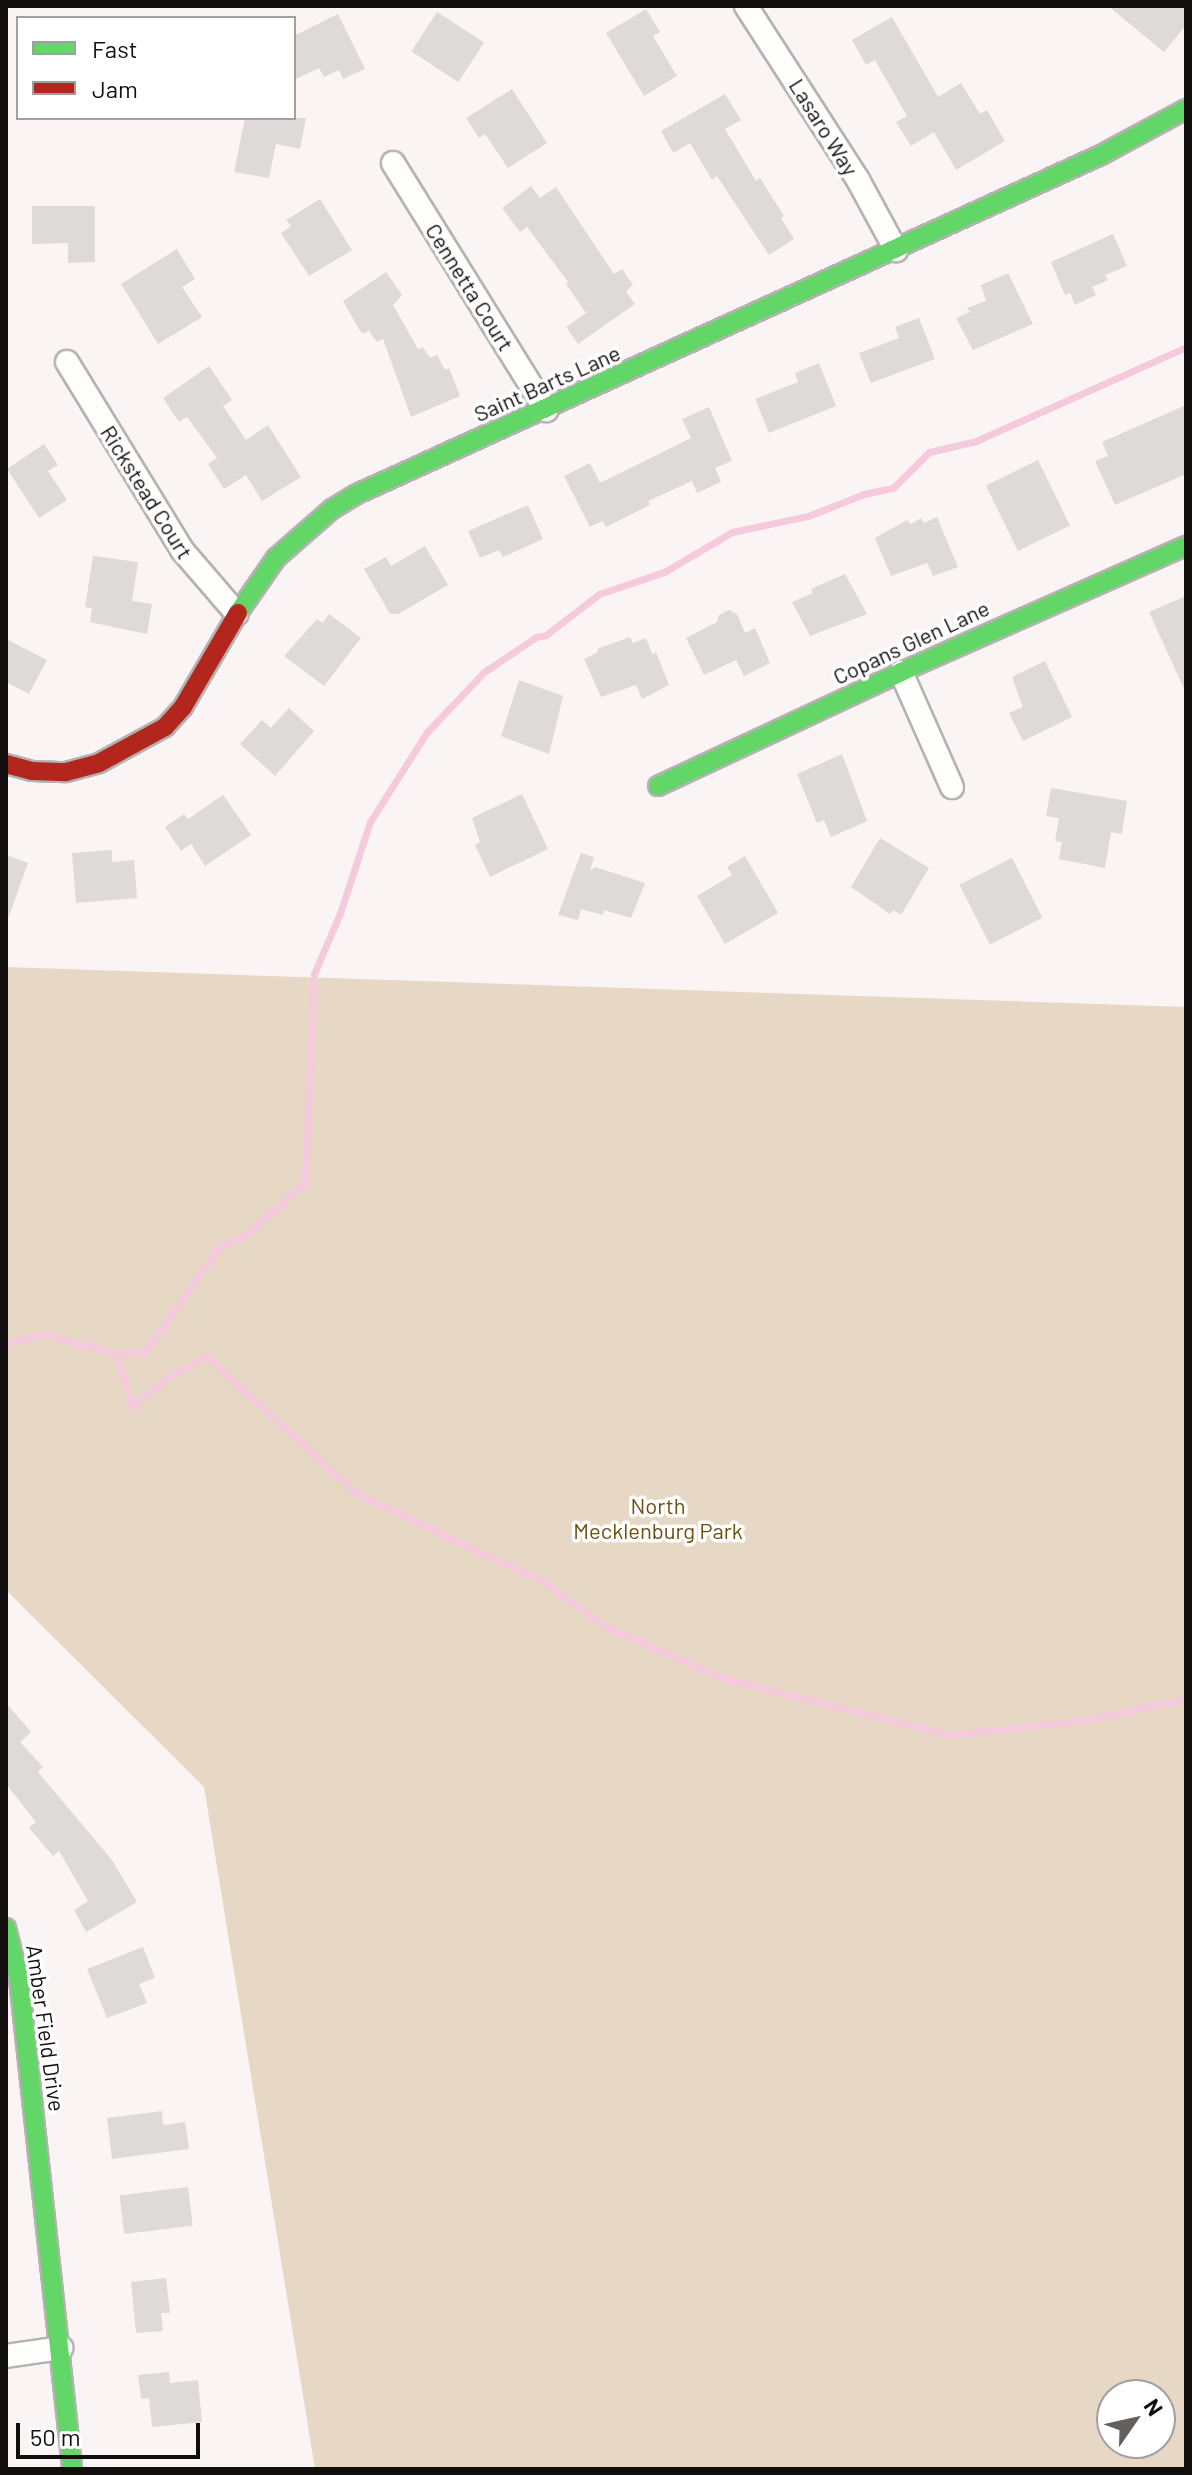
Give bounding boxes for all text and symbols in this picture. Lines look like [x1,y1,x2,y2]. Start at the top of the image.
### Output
legend [16,16,296,120]
text: Fast [92,34,137,63]
text: Jam [92,74,138,103]
street label: Lasaro Way [784,74,864,180]
street label: Cennetta Court [420,218,520,356]
street label: Saint Barts Lane [470,339,624,427]
street label: Rickstead Court [95,420,199,564]
street label: Copans Glen Lane [829,594,993,690]
park label: North Mecklenburg Park [573,1492,743,1544]
street label: Amber Field Drive [21,1943,71,2113]
north arrow [1096,2379,1176,2459]
text: N [1139,2393,1169,2420]
scale bar [20,2407,204,2457]
text: 50 m [30,2422,81,2451]

